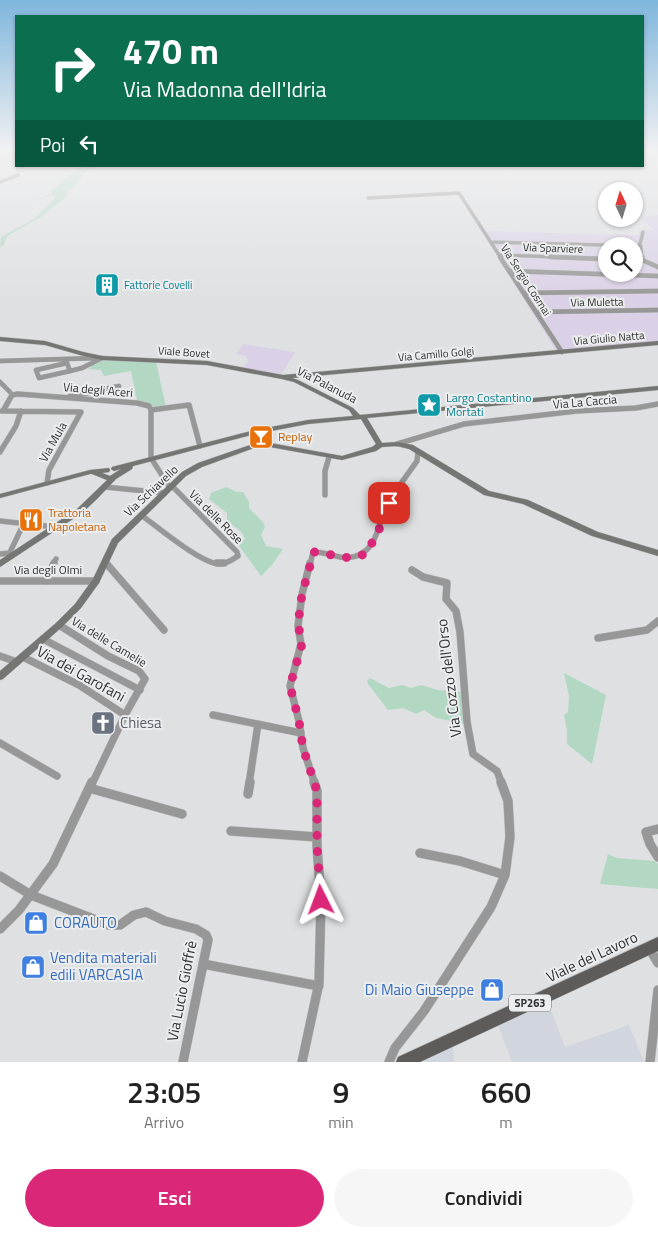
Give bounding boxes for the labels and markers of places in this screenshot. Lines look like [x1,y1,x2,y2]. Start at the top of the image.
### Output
building icon: Fattorie Covelli [94,272,120,298]
place label: Fattorie Covelli [124,277,192,293]
place label: Largo Costantino Mortati [446,388,532,421]
place icon: Largo Costantino Mortati [416,392,442,418]
bar icon: Replay [248,424,274,450]
place label: Replay [278,427,312,446]
pin [368,482,410,524]
place label: Trattoria Napoletana [48,503,106,536]
restaurant icon: Trattoria Napoletana [18,507,44,533]
church icon: Chiesa [90,710,116,736]
place label: Chiesa [120,711,162,734]
shop icon: CORAUTO [23,910,49,936]
place label: CORAUTO [54,911,117,934]
place label: Vendita materiali edili VARCASIA [50,946,157,986]
shop icon: Vendita materiali edili VARCASIA [20,954,46,980]
shop icon: Di Maio Giuseppe [479,977,505,1003]
place label: Di Maio Giuseppe [365,978,474,1001]

